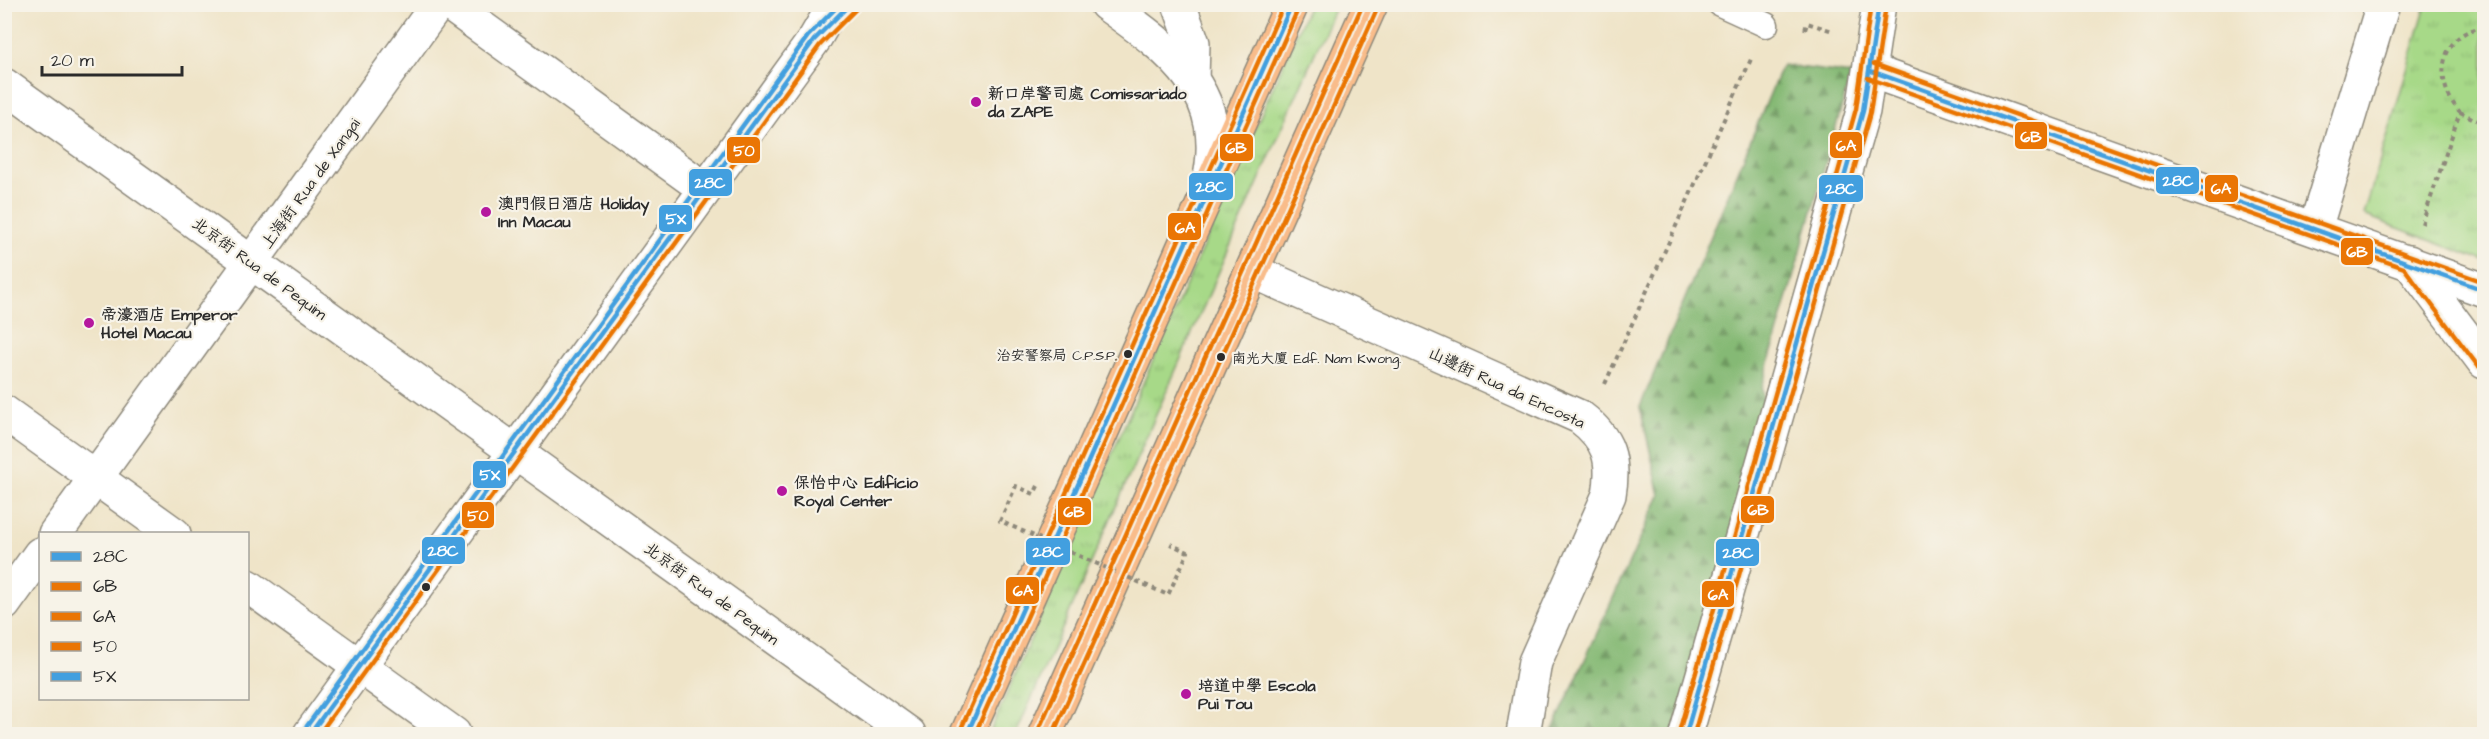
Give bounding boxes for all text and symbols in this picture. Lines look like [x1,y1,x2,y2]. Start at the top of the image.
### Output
scale bar [42,39,182,77]
text: 20 m [51,48,94,73]
place label: 新口岸警司處 Comissariado da ZAPE [987,83,1187,123]
marker: 新口岸警司處 Comissariado da ZAPE [969,95,983,109]
street label: 上海街 Rua de Xangai [256,113,367,254]
line badge: 6B [2014,121,2048,150]
text: 6B [2020,126,2042,148]
line badge: 6A [1829,131,1863,159]
line badge: 6B [1219,133,1254,162]
text: 6A [1836,135,1857,157]
line badge: 50 [726,136,761,164]
text: 6B [1225,137,1247,159]
text: 50 [733,140,755,162]
line badge: 28C [2155,166,2200,195]
line badge: 28C [688,168,733,197]
text: 28C [2162,170,2194,192]
text: 28C [694,172,726,194]
line badge: 28C [1188,172,1234,201]
line badge: 28C [1818,174,1864,203]
line badge: 6A [2204,174,2239,203]
text: 28C [1195,176,1227,198]
text: 28C [1825,178,1857,200]
text: 6A [2211,178,2232,200]
place label: 澳門假日酒店 Holiday Inn Macau [498,193,649,233]
line badge: 5X [658,204,693,233]
marker: 澳門假日酒店 Holiday Inn Macau [479,205,493,219]
text: 5X [666,208,687,230]
street label: 北京街 Rua de Pequim [187,212,332,326]
line badge: 6A [1167,212,1202,241]
text: 6A [1175,217,1196,239]
line badge: 6B [2340,237,2374,266]
text: 6B [2346,241,2368,263]
place label: 帝濠酒店 Emperor Hotel Macau [101,304,238,344]
marker: 帝濠酒店 Emperor Hotel Macau [82,316,96,330]
street label: 山邊街 Rua da Encosta [1425,342,1588,434]
place label: 治安警察局 C.P.S.P. [997,346,1117,366]
marker: 治安警察局 C.P.S.P. [1122,348,1134,360]
place label: 南光大廈 Edf. Nam Kwong. [1232,349,1401,369]
marker: 南光大廈 Edf. Nam Kwong. [1215,351,1227,363]
line badge: 5X [472,460,507,489]
text: 5X [480,464,501,486]
place label: 保怡中心 Edifício Royal Center [794,472,919,513]
marker: 保怡中心 Edifício Royal Center [775,484,789,498]
line badge: 6B [1740,495,1775,524]
line badge: 6B [1057,497,1092,526]
text: 6B [1747,499,1769,521]
line badge: 50 [461,501,495,529]
text: 6B [1063,501,1085,523]
text: 50 [467,505,489,527]
legend [39,532,249,700]
line badge: 28C [421,536,466,565]
street label: 北京街 Rua de Pequim [639,537,784,651]
line badge: 28C [1025,537,1071,566]
line badge: 28C [1715,538,1760,567]
text: 28C [427,540,459,562]
text: 28C [1032,541,1064,563]
text: 28C [1722,542,1754,564]
text: 28C [93,544,128,569]
text: 6B [93,574,117,599]
line badge: 6A [1005,576,1040,605]
text: 6A [1013,580,1034,602]
line badge: 6A [1701,580,1735,608]
unlabelled marker [420,581,432,593]
text: 6A [1708,584,1729,606]
text: 6A [93,604,116,629]
text: 50 [93,634,117,659]
text: 5X [93,664,117,689]
place label: 培道中學 Escola Pui Tou [1198,675,1317,715]
marker: 培道中學 Escola Pui Tou [1179,687,1193,701]

